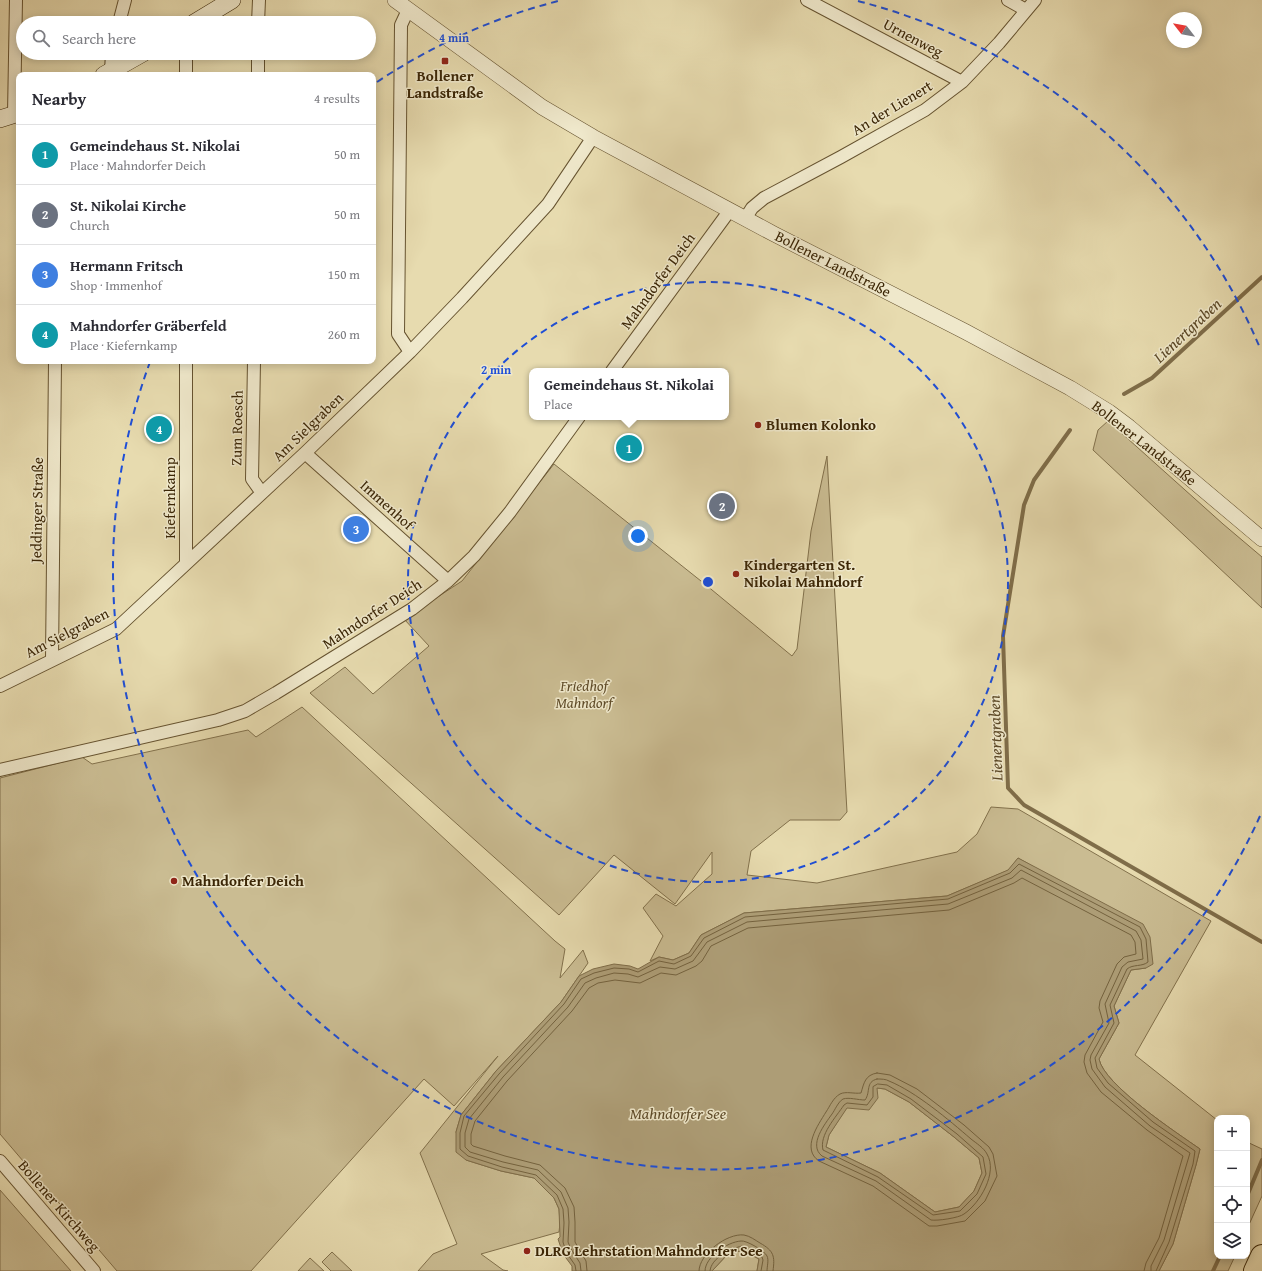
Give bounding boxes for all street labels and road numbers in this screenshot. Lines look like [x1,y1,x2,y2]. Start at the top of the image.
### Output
street label: Urnenweg [880,13,947,62]
street label: An der Lienert [847,75,937,140]
street label: Bollener Landstraße [772,225,895,302]
street label: Mahndorfer Deich [615,228,700,333]
street label: Am Sielgraben [268,387,348,466]
street label: Zum Roesch [225,389,248,466]
street label: Bollener Landstraße [1088,395,1201,490]
street label: Jeddinger Straße [25,457,48,565]
street label: Kiefernkamp [159,457,180,539]
street label: Immenhof [356,475,420,536]
street label: Mahndorfer Deich [318,573,426,654]
street label: Am Sielgraben [21,602,113,663]
street label: Bollener Kirchweg [14,1155,105,1256]

